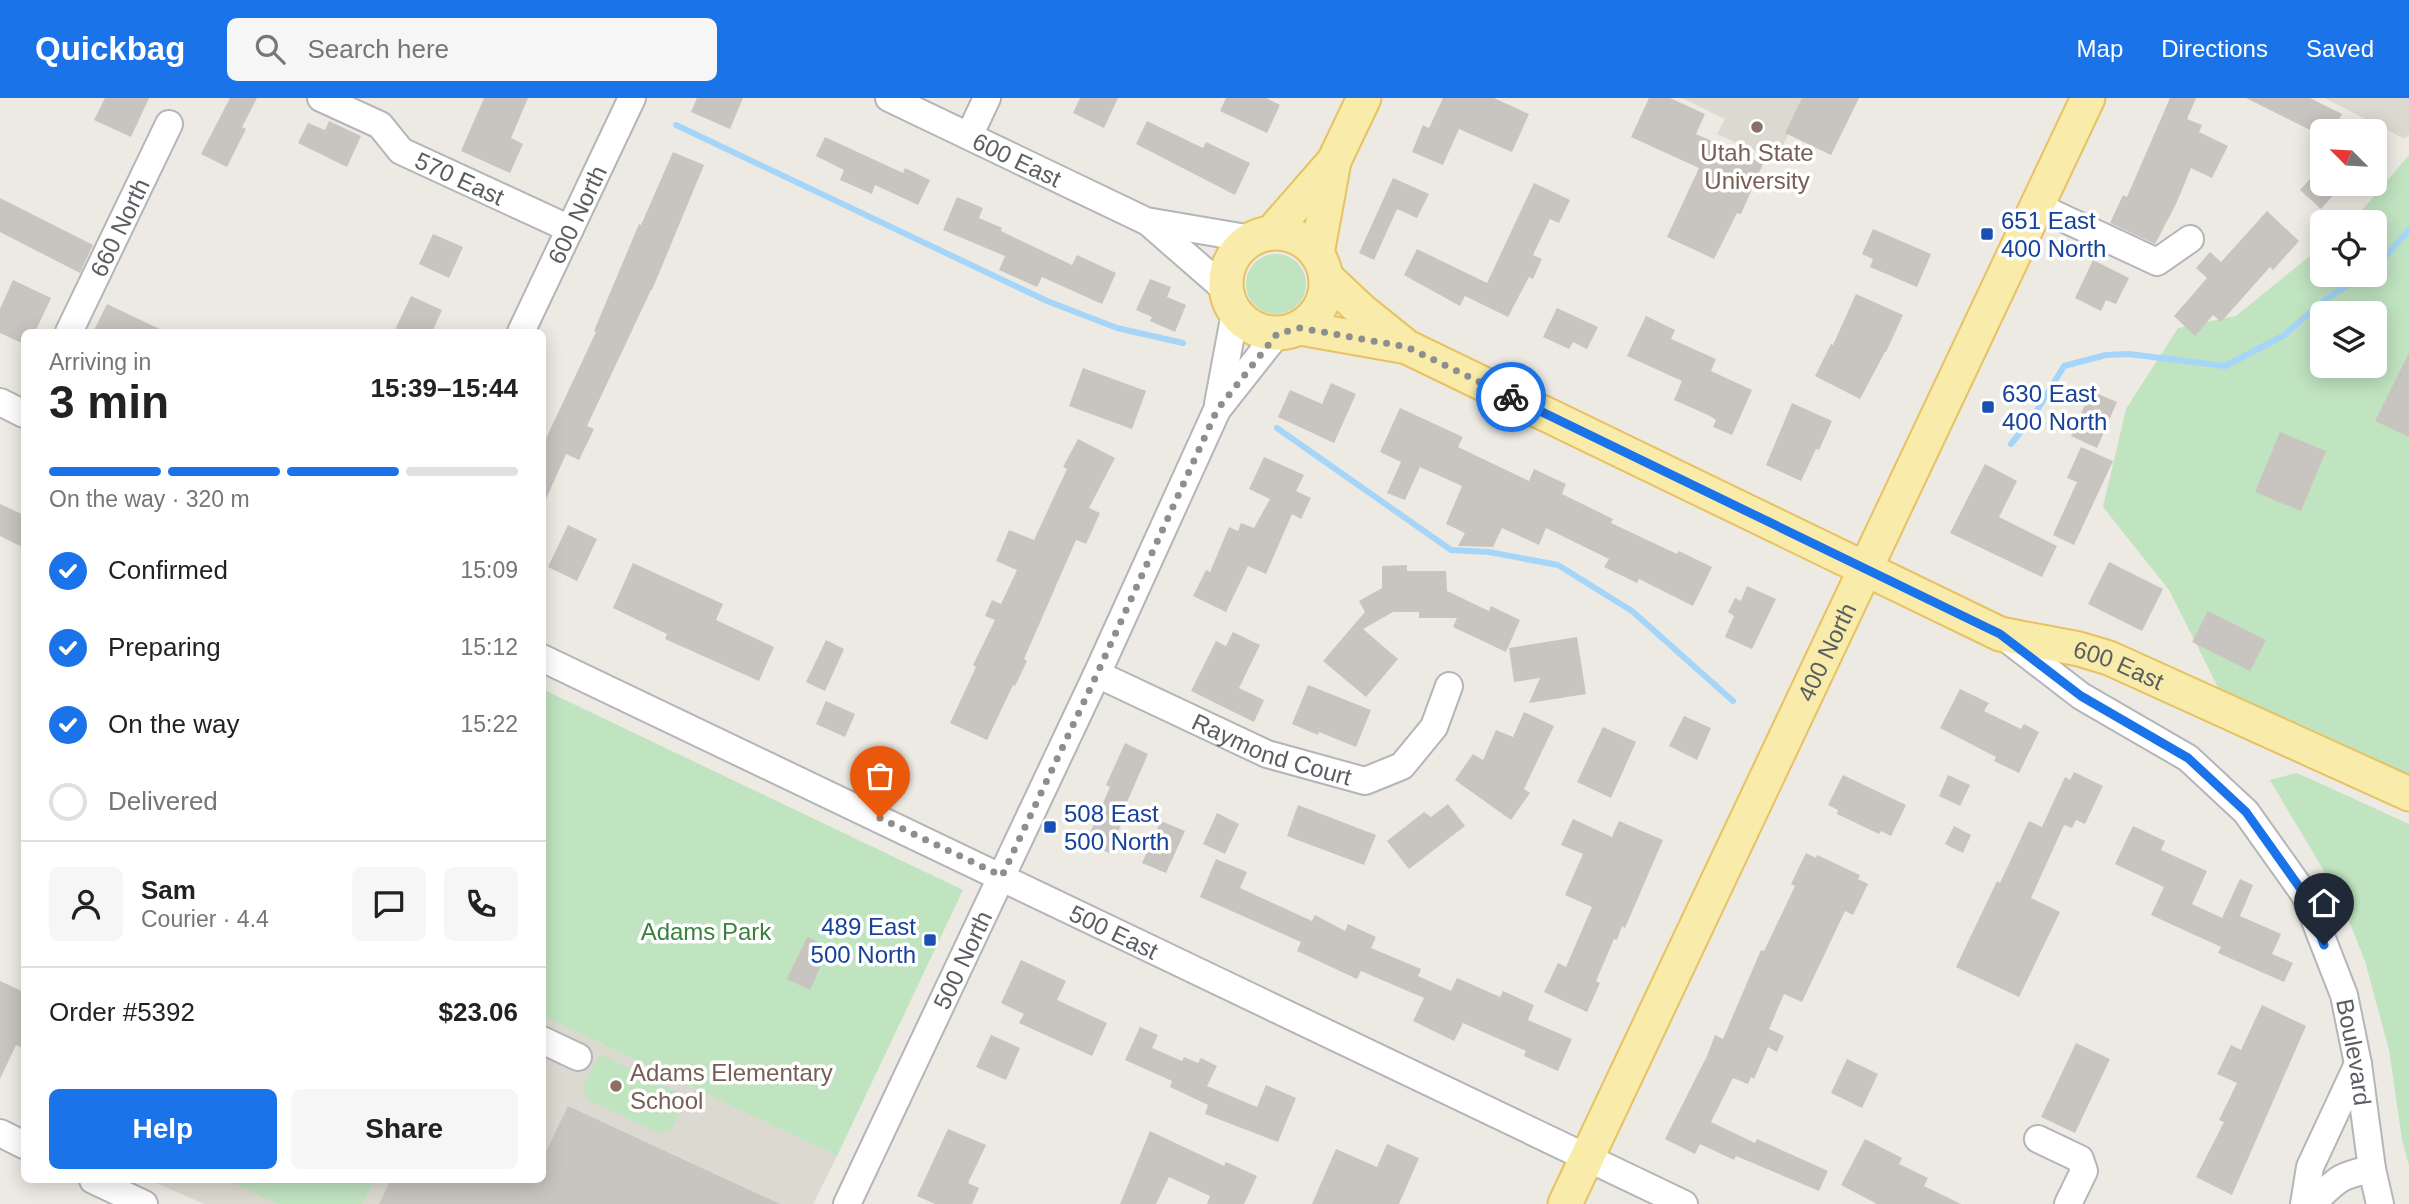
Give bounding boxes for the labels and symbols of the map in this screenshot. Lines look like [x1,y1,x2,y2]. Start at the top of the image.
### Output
marker: Utah State University [1749,119,1765,135]
north arrow [2310,119,2387,196]
street label: 600 East [969,127,1066,192]
place label: Utah State University [1700,139,1814,194]
street label: 570 East [411,146,509,210]
street label: 600 North [542,161,612,268]
street label: 660 North [84,174,154,281]
place label: 651 East 400 North [2001,207,2106,262]
marker: 651 East 400 North [1979,226,1995,242]
courier [1476,362,1546,432]
place label: 630 East 400 North [2002,380,2107,435]
marker: 630 East 400 North [1980,399,1996,415]
street label: 400 North [1791,598,1861,705]
street label: 600 East [2071,635,2168,695]
street label: Raymond Court [1188,707,1355,790]
pin [850,746,910,818]
place label: 508 East 500 North [1064,800,1169,855]
marker: 508 East 500 North [1042,819,1058,835]
pin [2294,873,2354,945]
street label: 500 East [1065,899,1163,964]
street label: 500 North [927,906,997,1013]
place label: 489 East 500 North [811,913,916,968]
park label: Adams Park [641,918,772,945]
marker: 489 East 500 North [922,932,938,948]
street label: Boulevard [2332,996,2377,1107]
place label: Adams Elementary School [630,1059,833,1114]
marker: Adams Elementary School [608,1078,624,1094]

